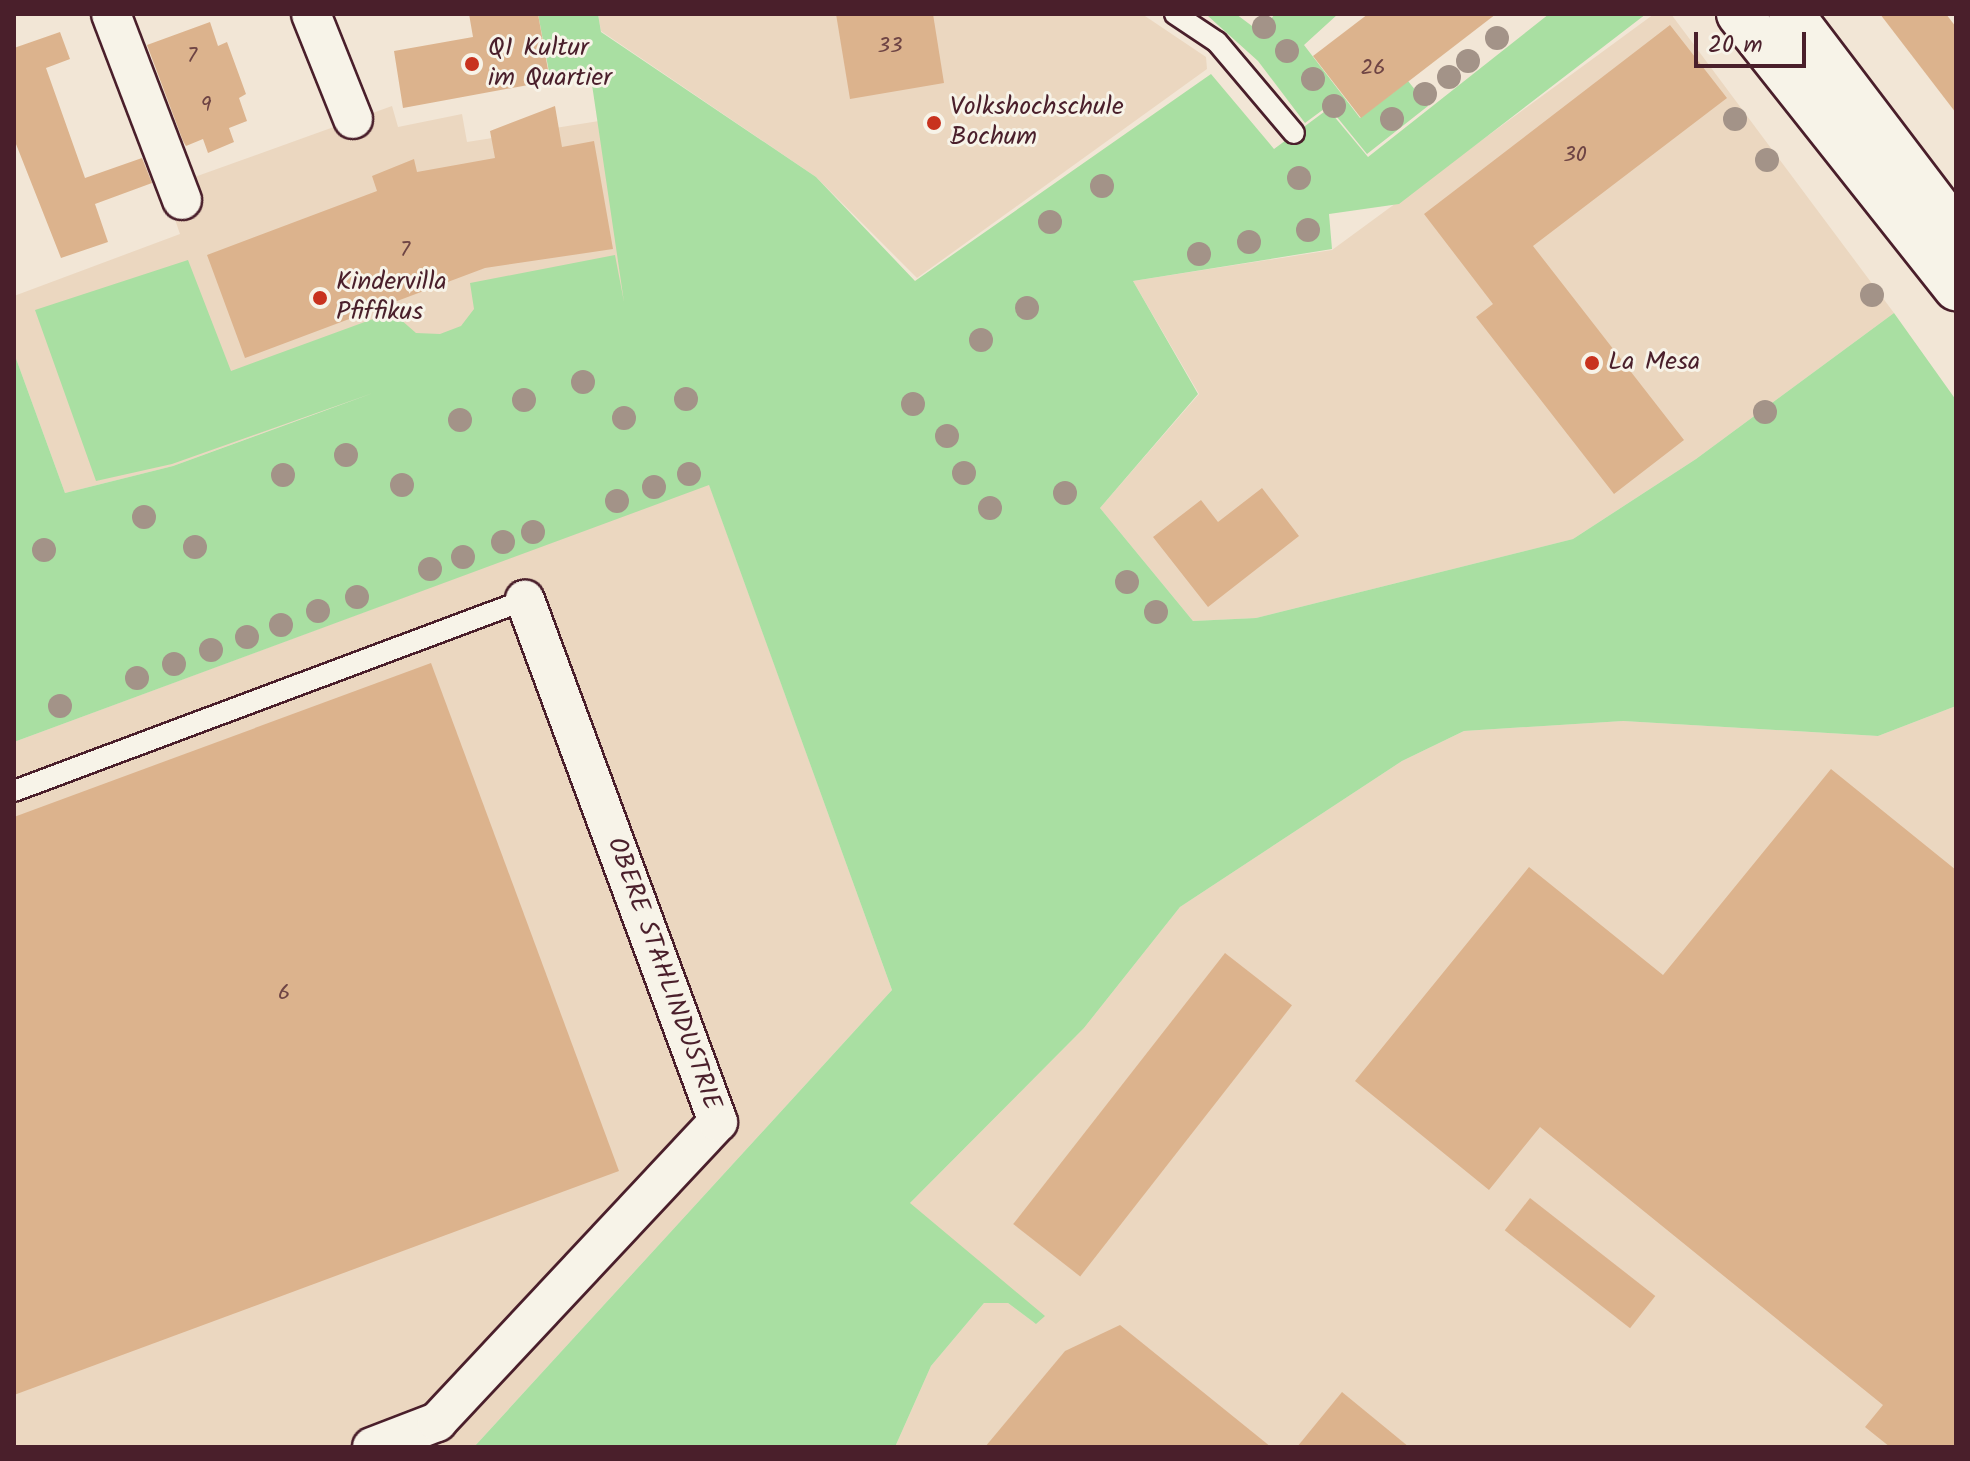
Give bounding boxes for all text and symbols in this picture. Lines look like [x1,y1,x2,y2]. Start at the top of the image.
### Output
scale bar [1698,16,1810,66]
text: 20 m [1708,26,1763,65]
place label: Q1 Kultur im Quartier [488,33,612,94]
house number: 33 [877,34,903,60]
house number: 7 [187,44,197,70]
marker: Q1 Kultur im Quartier [463,55,481,73]
house number: 26 [1360,56,1386,82]
place label: Volkshochschule Bochum [950,92,1124,154]
house number: 9 [201,93,211,119]
marker: Volkshochschule Bochum [925,114,943,132]
house number: 30 [1563,143,1587,169]
house number: 7 [400,238,410,264]
place label: Kindervilla Pfiffikus [336,267,447,328]
marker: Kindervilla Pfiffikus [311,289,329,307]
place label: La Mesa [1608,347,1700,379]
marker: La Mesa [1583,354,1601,372]
street label: OBERE STAHLINDUSTRIE [599,833,727,1115]
house number: 6 [278,981,290,1007]

